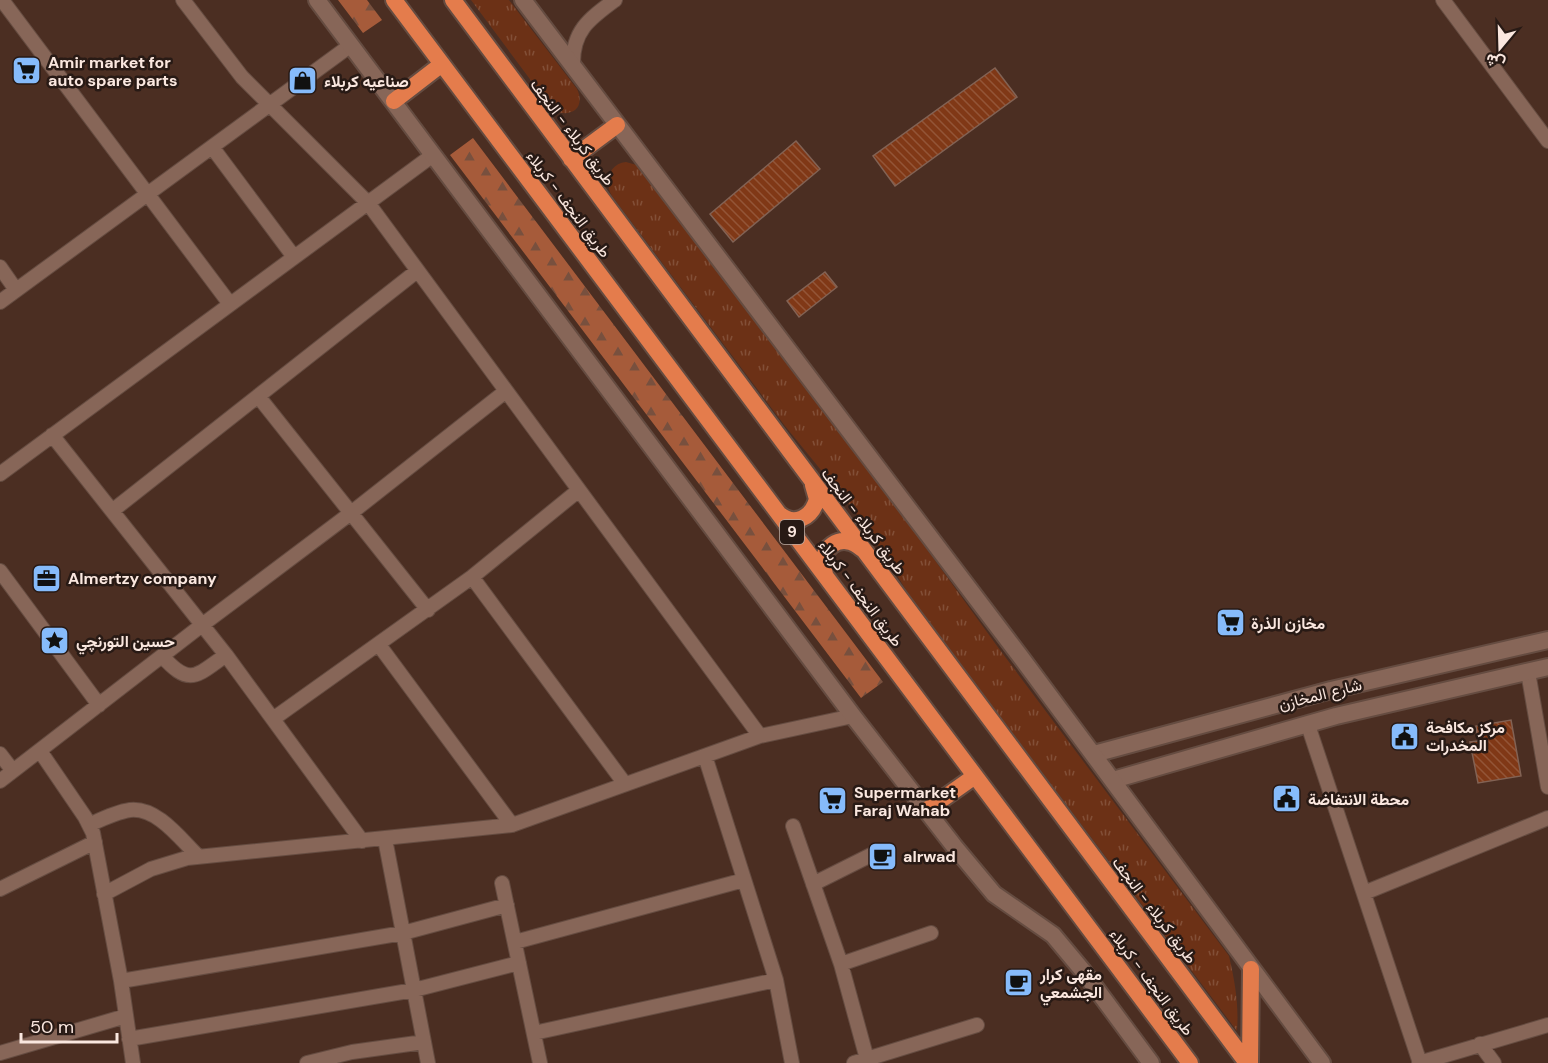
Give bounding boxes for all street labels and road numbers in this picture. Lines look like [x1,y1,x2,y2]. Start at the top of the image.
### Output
street label: طريق كربلاء - النجف [526,75,620,190]
street label: طريق النجف - كربلاء [522,147,616,262]
street label: طريق كربلاء - النجف [817,464,911,579]
road number: 9 [780,520,804,544]
street label: طريق النجف - كربلاء [814,536,908,651]
street label: شارع المخازن [1276,674,1364,716]
street label: طريق كربلاء - النجف [1108,853,1202,968]
street label: طريق النجف - كربلاء [1105,925,1199,1040]

